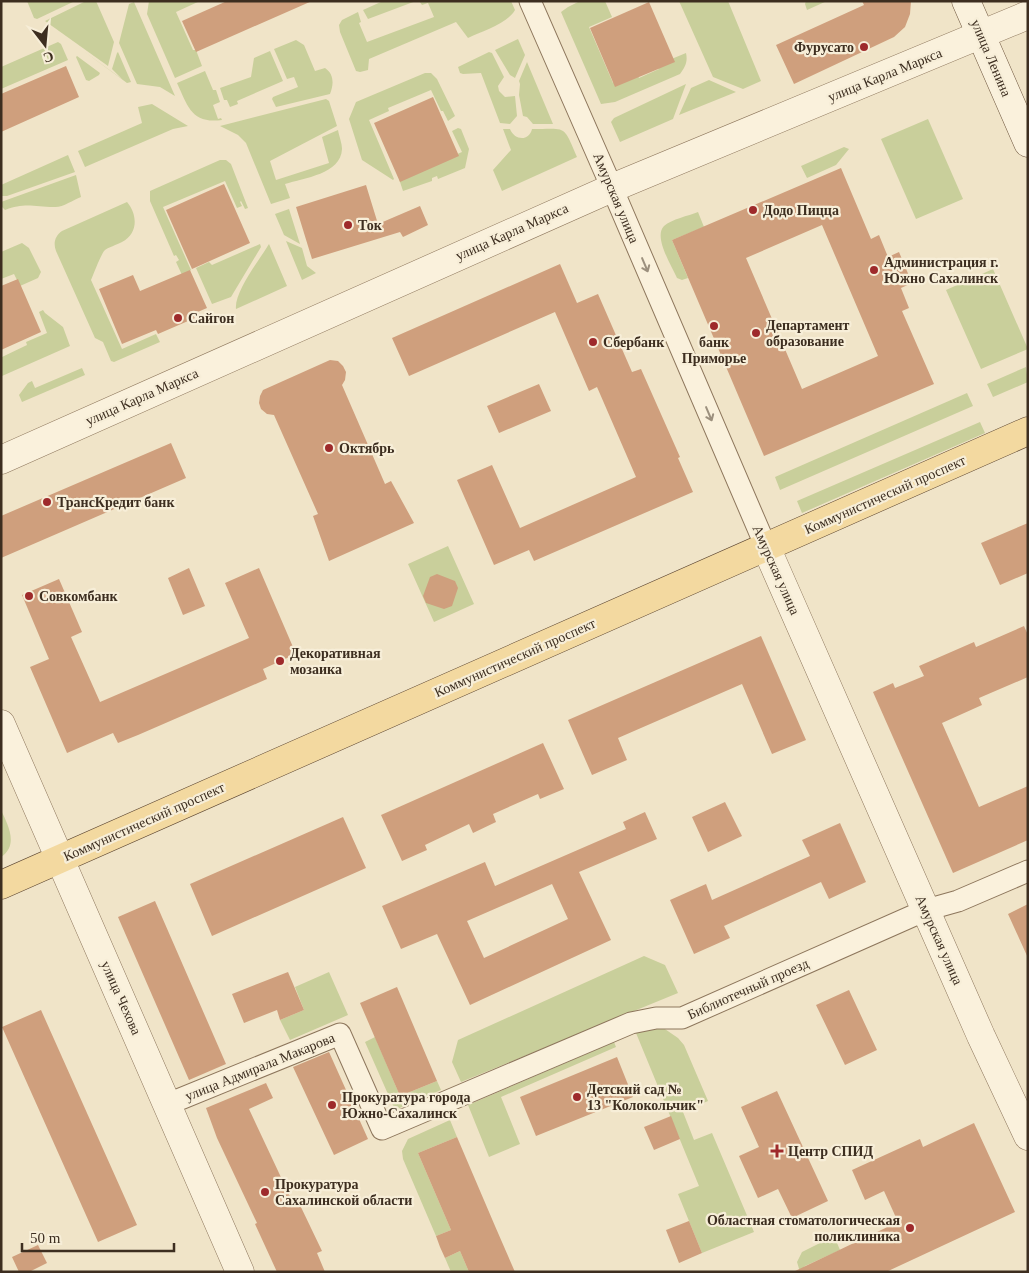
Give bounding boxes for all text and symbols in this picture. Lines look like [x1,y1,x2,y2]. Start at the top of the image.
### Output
street label: улица Ленина [968,17,1014,100]
north arrow [20,20,70,70]
place label: Фурусато [794,40,854,55]
marker: Фурусато [858,41,870,53]
street label: улица Карла Маркса [826,45,945,105]
text: С [42,48,55,66]
street label: Амурская улица [590,151,642,246]
street label: улица Карла Маркса [453,200,571,264]
place label: Додо Пицца [763,203,839,218]
marker: Додо Пицца [747,204,759,216]
place label: Ток [358,218,383,233]
marker: Ток [342,219,354,231]
place label: Администрация г. Южно Сахалинск [884,255,999,286]
one-way arrow [642,257,651,272]
marker: Администрация г. Южно Сахалинск [868,264,880,276]
place label: Сайгон [188,311,234,326]
marker: Сайгон [172,312,184,324]
place label: Департамент образование [766,318,850,349]
marker: банк Приморье [708,320,720,332]
marker: Департамент образование [750,327,762,339]
place label: Сбербанк [603,335,665,350]
place label: банк Приморье [682,335,746,366]
marker: Сбербанк [587,336,599,348]
street label: улица Карла Маркса [83,365,201,429]
one-way arrow [705,406,715,421]
place label: Октябрь [339,441,395,456]
marker: Октябрь [323,442,335,454]
street label: Коммунистический проспект [802,453,968,537]
place label: ТрансКредит банк [57,495,175,510]
marker: ТрансКредит банк [41,496,53,508]
street label: Амурская улица [750,523,803,618]
place label: Совкомбанк [39,589,119,604]
marker: Совкомбанк [23,590,35,602]
street label: Коммунистический проспект [432,616,598,700]
place label: Декоративная мозаика [290,646,381,677]
marker: Декоративная мозаика [274,655,286,667]
street label: Коммунистический проспект [61,780,227,864]
street label: Амурская улица [913,893,966,988]
street label: Библиотечный проезд [685,956,811,1022]
street label: улица Чехова [98,959,144,1038]
street label: улица Адмирала Макарова [183,1030,338,1104]
place label: Детский сад № 13 "Колокольчик" [587,1082,704,1113]
place label: Прокуратура города Южно-Сахалинск [342,1090,470,1121]
marker: Детский сад № 13 "Колокольчик" [571,1091,583,1103]
marker: Прокуратура города Южно-Сахалинск [326,1099,338,1111]
marker: Центр СПИД [770,1144,784,1158]
place label: Центр СПИД [788,1144,873,1159]
place label: Прокуратура Сахалинской области [275,1177,412,1208]
marker: Прокуратура Сахалинской области [259,1186,271,1198]
place label: Областная стоматологическая поликлиника [707,1213,900,1244]
scale bar [22,1220,175,1252]
marker: Областная стоматологическая поликлиника [904,1222,916,1234]
text: 50 m [30,1230,61,1246]

